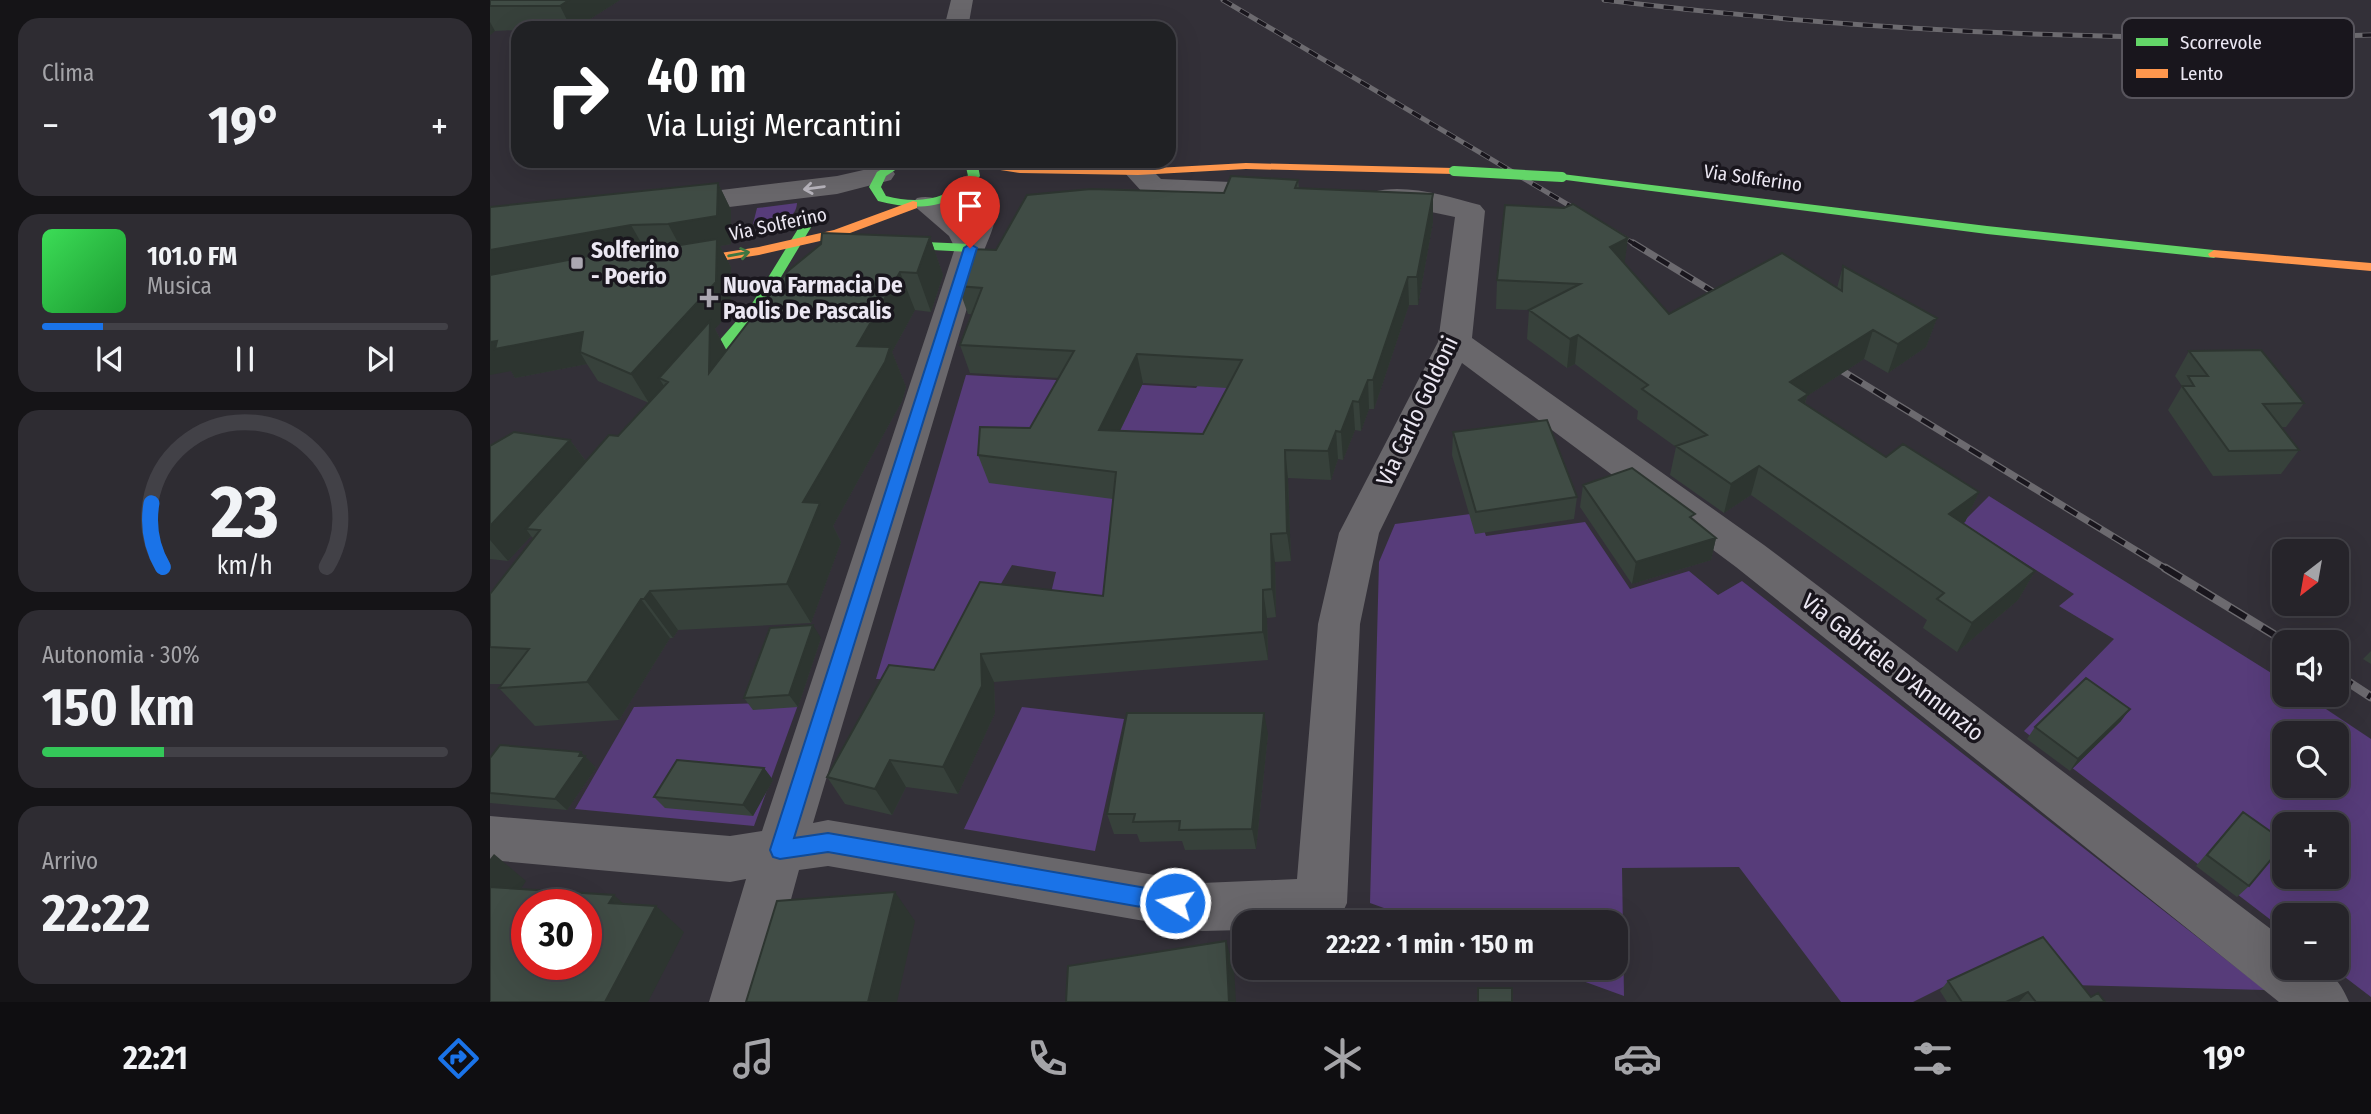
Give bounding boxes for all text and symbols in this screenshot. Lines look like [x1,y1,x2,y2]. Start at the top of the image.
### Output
legend [2122,18,2354,98]
text: Scorrevole [2180,31,2262,54]
text: 40 m [647,46,747,105]
icon: right [532,49,623,140]
text: Clima [42,59,94,87]
text: Lento [2180,62,2223,85]
text: 19° [208,94,282,157]
text: − [42,103,59,149]
text: + [431,103,448,149]
text: Via Luigi Mercantini [647,106,902,144]
street label: Via Solferino [1702,160,1804,196]
pin [940,176,1000,248]
one-way arrow [803,182,826,195]
icon: arrive [951,187,989,225]
street label: Via Solferino [727,202,829,246]
place label: Solferino - Poerio [591,236,679,290]
text: 101.0 FM [147,241,237,272]
one-way arrow [727,247,750,260]
marker: Solferino - Poerio [569,255,585,271]
place label: Nuova Farmacia De Paolis De Pascalis [723,271,903,325]
text: Musica [147,272,212,300]
marker: Nuova Farmacia De Paolis De Pascalis [701,290,717,306]
street label: Via Carlo Goldoni [1370,332,1464,490]
icon: previous [91,340,129,378]
icon: pause [226,340,264,378]
icon: next [361,340,399,378]
text: 23 [210,469,279,556]
north arrow [2272,539,2348,616]
map controls [2272,539,2349,980]
text: km/h [217,551,273,581]
street label: Via Gabriele D'Annunzio [1796,587,1990,747]
button: sound [2272,630,2349,707]
text: Autonomia · 30% [42,641,200,669]
text: 150 km [42,676,195,739]
button: search [2272,721,2349,798]
button: + [2272,812,2349,889]
text: Arrivo [42,847,98,875]
position arrow [1138,866,1212,940]
text: 22:22 [42,882,150,945]
speed limit sign: 30 [511,889,602,980]
button: − [2272,903,2349,980]
text: 22:22 · 1 min · 150 m [1326,929,1534,960]
icon: directions [434,1034,483,1083]
icon: music [729,1034,778,1083]
icon: phone [1023,1034,1072,1083]
icon: climate [1318,1034,1367,1083]
icon: car [1613,1034,1662,1083]
icon: filters [1908,1034,1957,1083]
text: 22:21 [123,1039,188,1077]
text: 19° [2203,1039,2248,1077]

